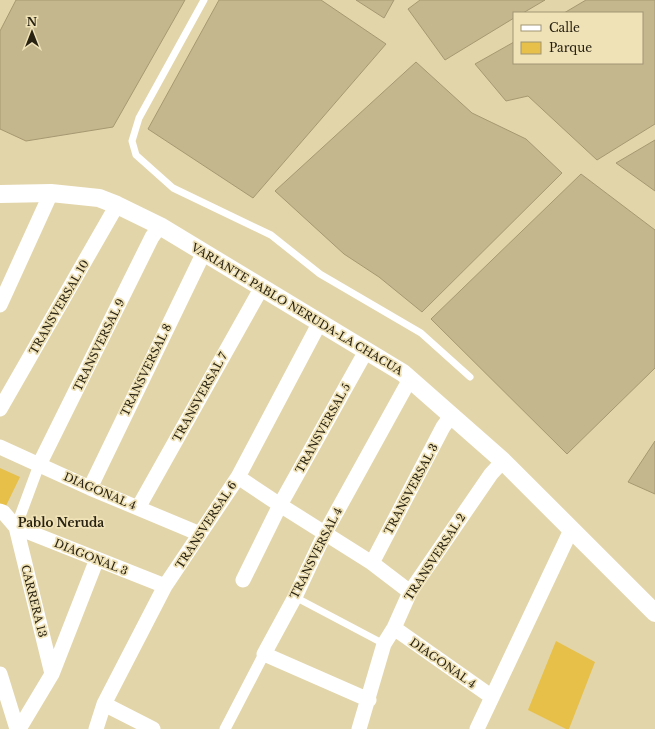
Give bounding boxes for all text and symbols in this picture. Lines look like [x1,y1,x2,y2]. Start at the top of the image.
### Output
north arrow [12,12,52,52]
legend [513,12,643,64]
text: N [27,15,38,29]
text: Calle [549,20,580,35]
text: Parque [549,40,592,55]
street label: VARIANTE PABLO NERUDA-LA CHACUA [188,240,406,378]
street label: TRANSVERSAL 10 [26,257,92,357]
street label: TRANSVERSAL 9 [70,296,128,394]
street label: TRANSVERSAL 8 [118,322,174,418]
street label: TRANSVERSAL 7 [170,349,231,444]
street label: TRANSVERSAL 5 [292,381,354,475]
street label: TRANSVERSAL 3 [381,441,441,537]
street label: DIAGONAL 4 [61,469,139,513]
street label: TRANSVERSAL 6 [172,479,240,571]
street label: TRANSVERSAL 4 [287,505,345,601]
street label: TRANSVERSAL 2 [402,511,469,603]
district label: Pablo Neruda [18,515,104,530]
street label: DIAGONAL 3 [52,536,130,578]
street label: CARRERA 13 [18,563,50,639]
street label: DIAGONAL 4 [407,635,479,691]

